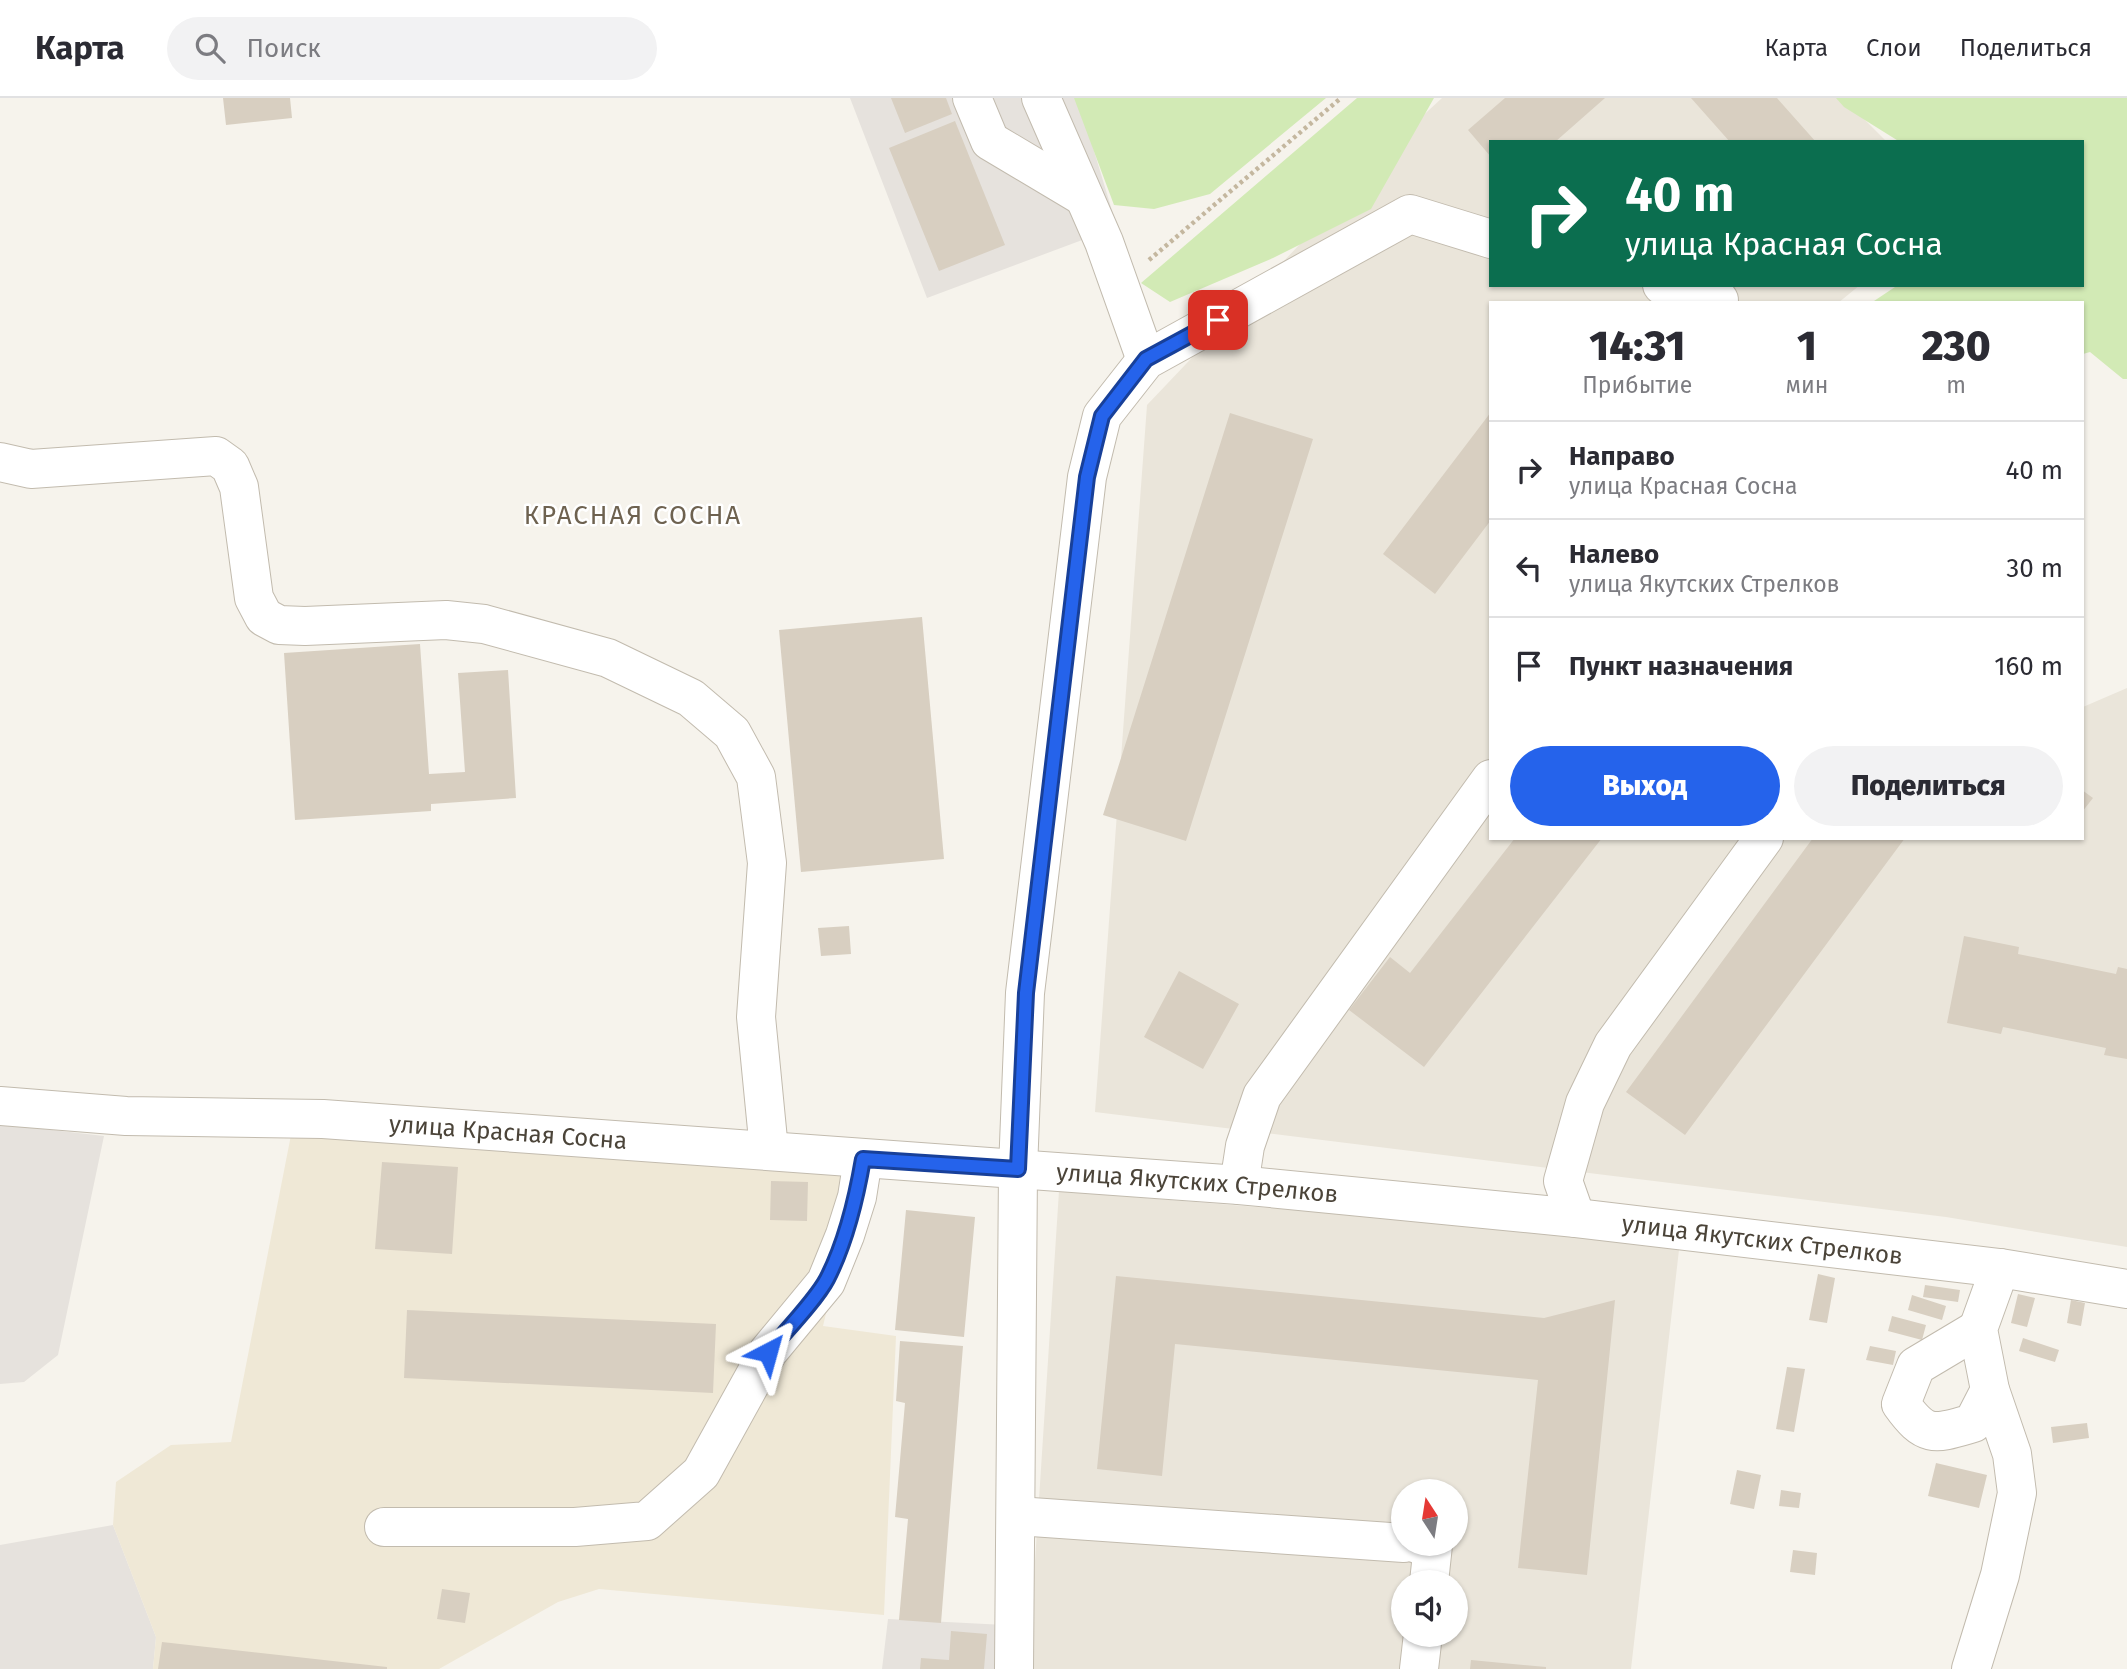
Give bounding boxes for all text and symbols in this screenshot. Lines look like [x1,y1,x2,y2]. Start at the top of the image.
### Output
search box [167,17,657,80]
text: Карта [35,28,125,68]
icon: search [191,29,229,67]
text: Поиск [247,33,321,64]
text: Карта [1764,34,1828,62]
text: Слои [1866,34,1922,62]
text: Поделиться [1960,34,2092,62]
text: 40 m [1625,165,1734,224]
icon: right [1510,168,1601,259]
text: улица Красная Сосна [1625,225,1943,263]
pin [1188,290,1248,350]
icon: arrive [1199,301,1237,339]
text: 14:31 [1589,321,1685,371]
text: 1 [1797,321,1817,371]
text: 230 [1922,321,1991,371]
text: Прибытие [1582,371,1692,399]
text: мин [1786,371,1828,399]
text: m [1946,371,1966,399]
text: Направо [1569,441,1675,472]
icon: right [1510,451,1548,489]
text: 40 m [2005,455,2063,486]
text: улица Красная Сосна [1569,472,1798,500]
district label: КРАСНАЯ СОСНА [524,500,742,531]
text: Налево [1569,539,1659,570]
icon: left [1510,549,1548,587]
text: 30 m [2006,553,2063,584]
text: улица Якутских Стрелков [1569,570,1840,598]
icon: arrive [1510,647,1548,685]
text: Пункт назначения [1569,651,1793,682]
text: 160 m [1994,651,2063,682]
button: Выход [1510,746,1780,826]
button: Поделиться [1794,746,2063,826]
street label: улица Красная Сосна [388,1110,628,1155]
street label: улица Якутских Стрелков [1055,1158,1339,1209]
street label: улица Якутских Стрелков [1620,1210,1904,1270]
position arrow [731,1315,805,1389]
north arrow [1391,1479,1468,1556]
map controls [1391,1479,1468,1647]
button: sound [1391,1570,1468,1647]

